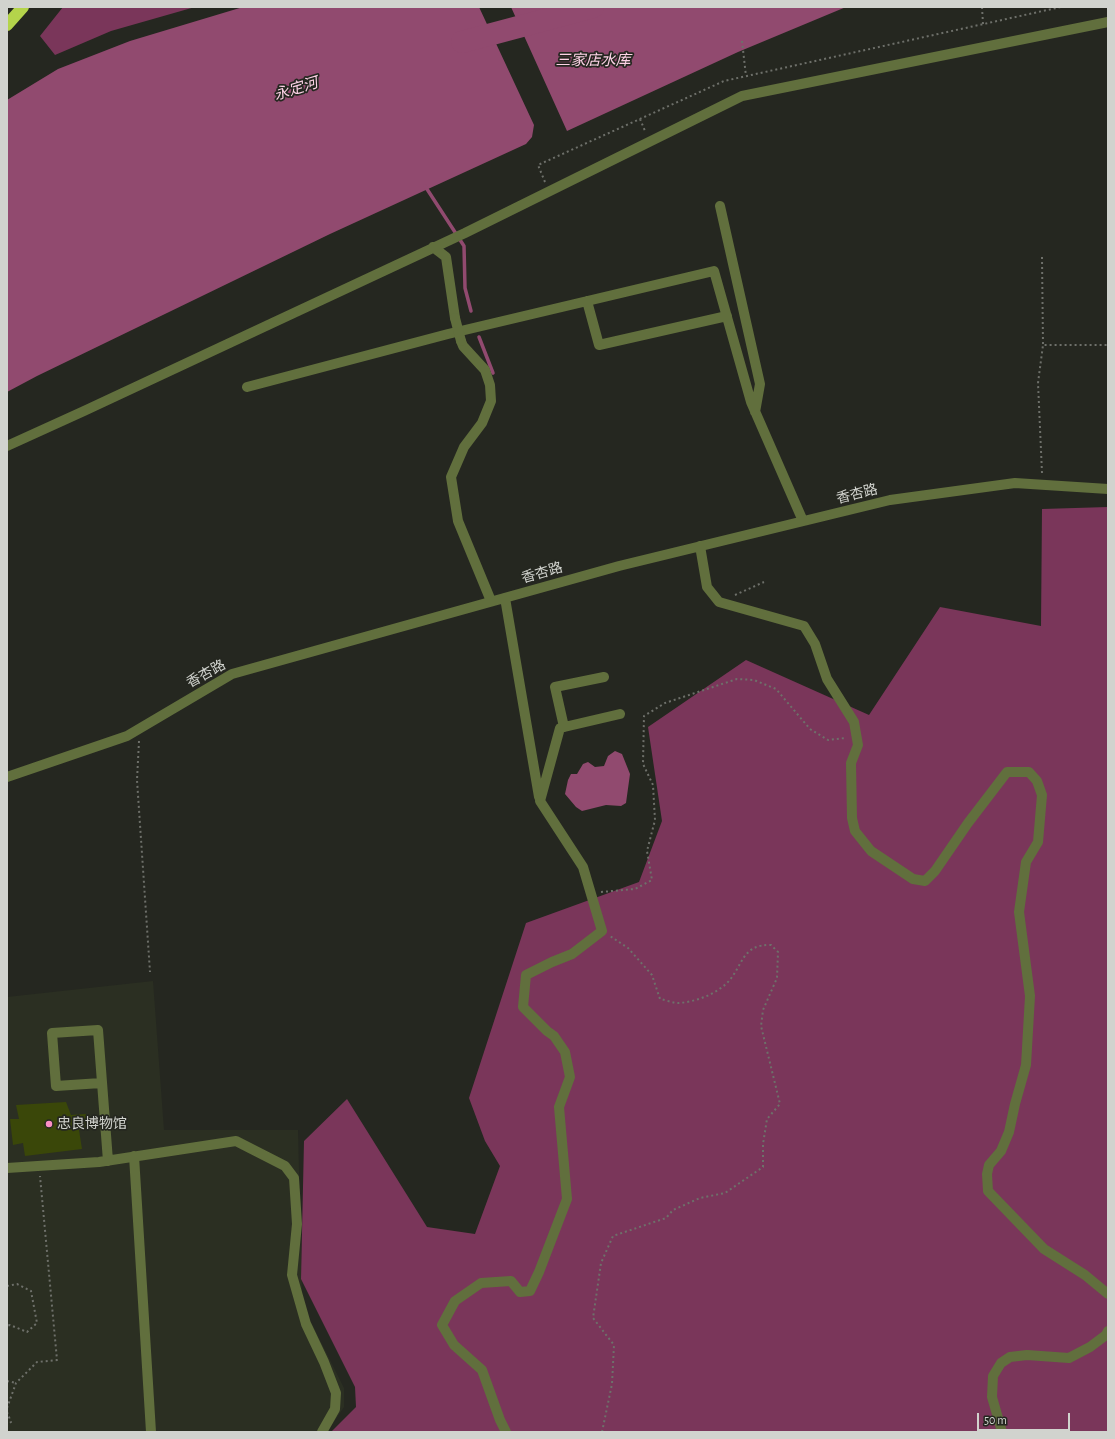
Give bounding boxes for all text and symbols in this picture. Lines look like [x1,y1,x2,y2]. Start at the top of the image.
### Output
water label: 三家店水库 [556,51,630,69]
water label: 永定河 [272,74,320,104]
street label: 香杏路 [835,481,879,507]
street label: 香杏路 [519,559,565,587]
street label: 香杏路 [184,656,228,692]
place label: 忠良博物馆 [57,1116,127,1132]
marker: 忠良博物馆 [44,1119,54,1129]
scale bar [979,1405,1072,1431]
text: 50 m [984,1414,1007,1426]

